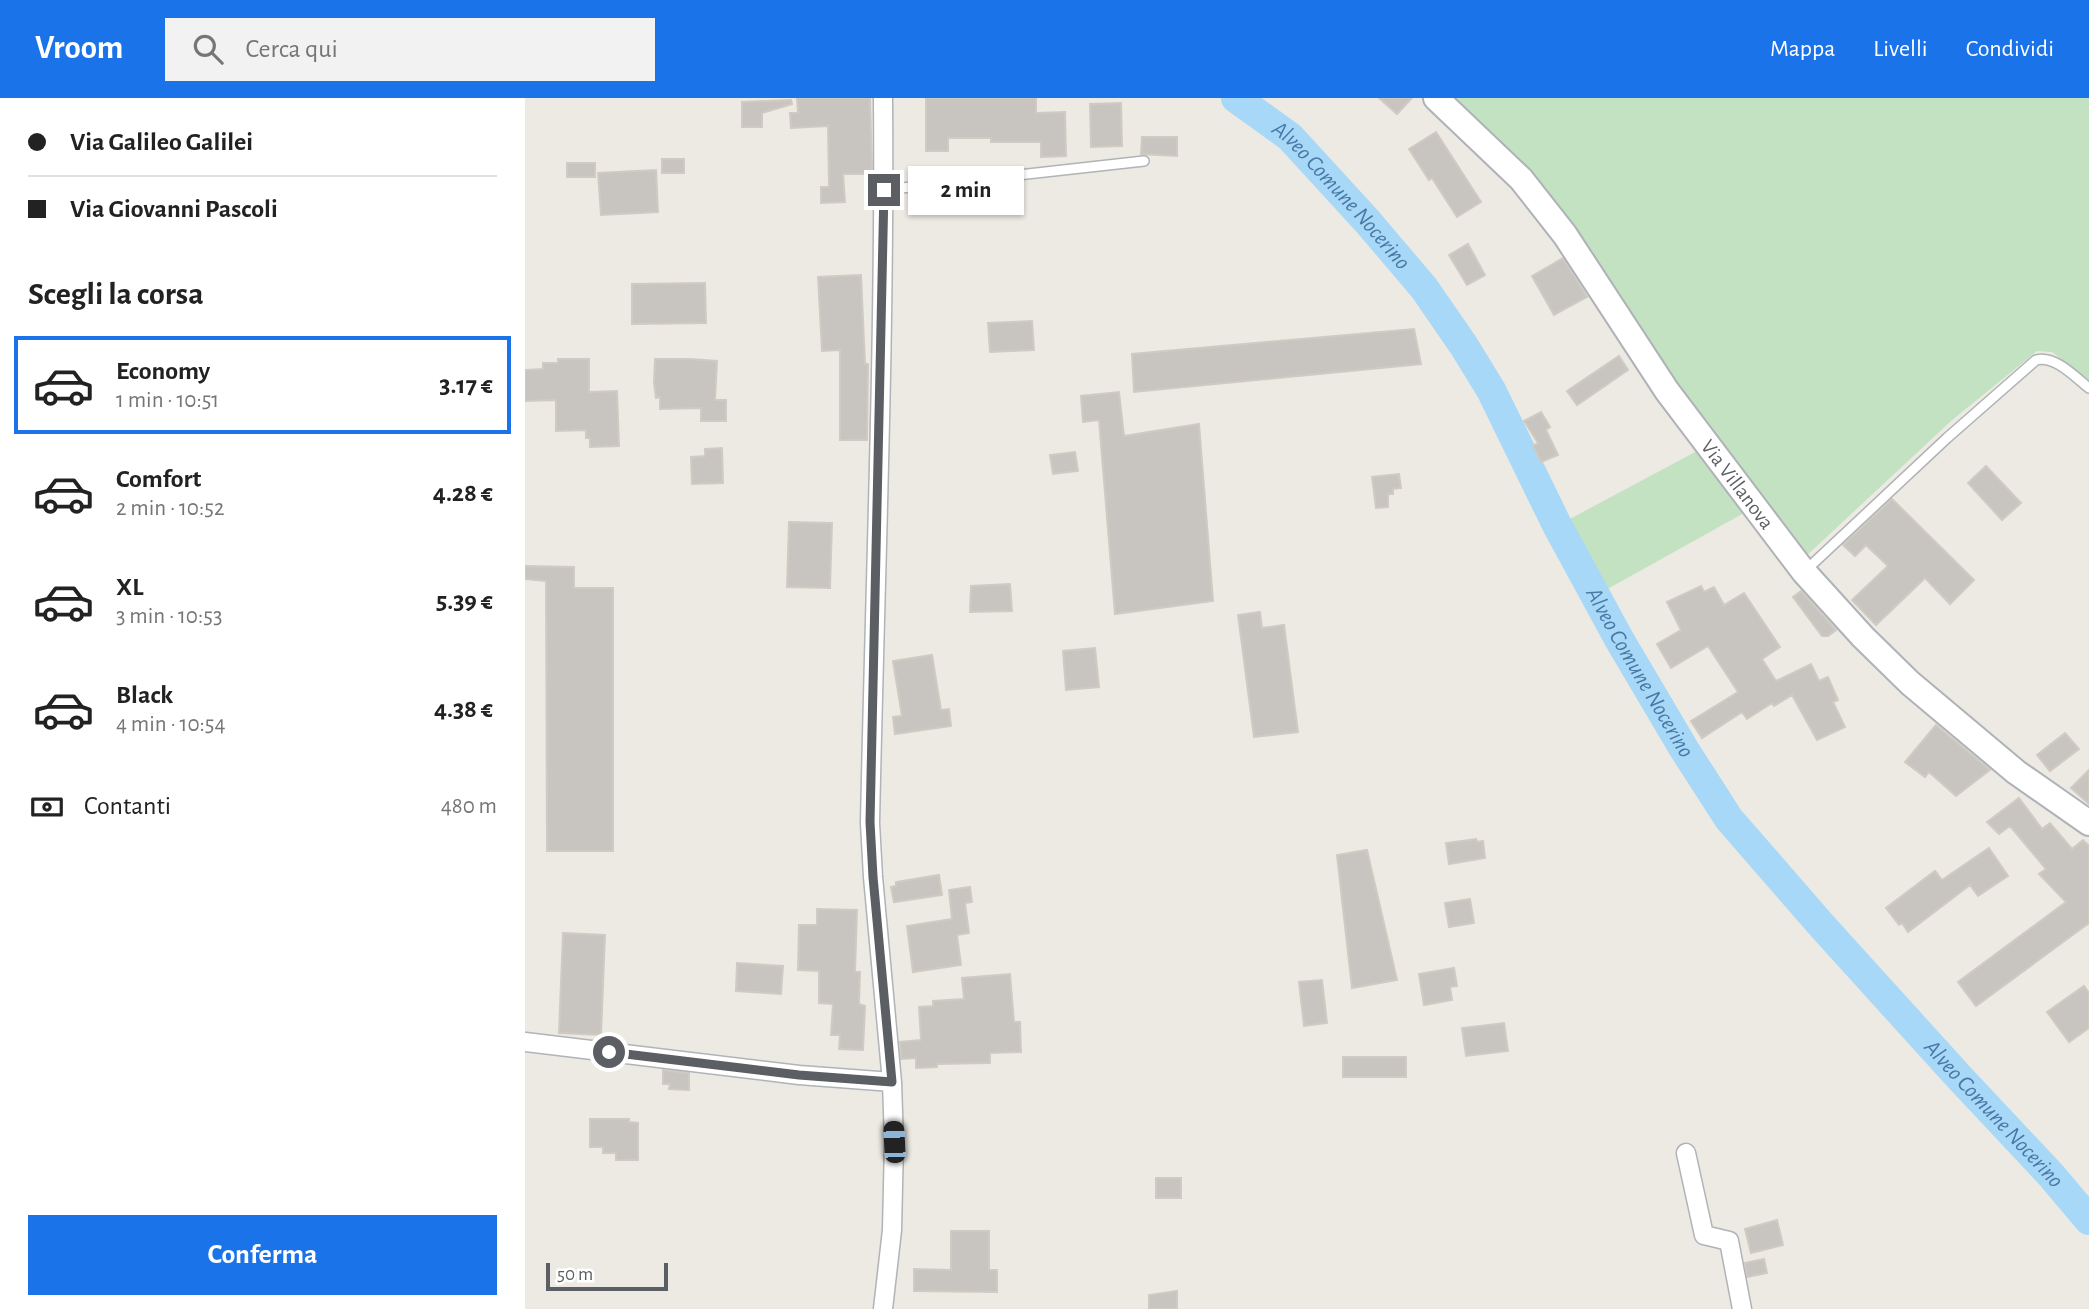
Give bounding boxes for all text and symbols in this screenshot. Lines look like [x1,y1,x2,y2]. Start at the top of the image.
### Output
search box [165,18,655,81]
icon: search [189,30,227,68]
text: Vroom [35,32,123,65]
text: Cerca qui [245,36,338,62]
text: Mappa [1770,37,1835,61]
text: Livelli [1873,37,1928,61]
text: Condividi [1966,37,2054,61]
water label: Alveo Comune Nocerino [1267,116,1414,274]
text: Via Galileo Galilei [70,129,253,155]
callout: 2 min [909,166,1024,214]
route end [868,174,900,206]
text: 2 min [940,179,992,202]
text: Via Giovanni Pascoli [70,196,278,222]
text: Scegli la corsa [28,278,204,310]
icon: car [32,354,95,417]
text: Economy [116,358,210,384]
text: 3.17 € [439,372,493,398]
text: 1 min · 10:51 [116,389,219,412]
street label: Via Villanova [1697,436,1778,533]
icon: car [32,462,95,525]
text: Comfort [116,466,201,492]
text: 4.28 € [433,480,493,506]
text: 2 min · 10:52 [116,497,224,520]
icon: car [32,570,95,633]
text: XL [116,574,143,600]
water label: Alveo Comune Nocerino [1581,583,1698,762]
text: 5.39 € [436,588,493,614]
text: 3 min · 10:53 [116,605,222,628]
icon: car [32,678,95,741]
text: Black [116,682,173,708]
text: 4.38 € [434,696,493,722]
text: 4 min · 10:54 [116,713,226,736]
icon: cash [28,788,66,826]
text: Contanti [84,793,171,819]
text: 480 m [441,795,497,818]
water label: Alveo Comune Nocerino [1919,1035,2068,1192]
route start [593,1036,625,1068]
car [883,1120,906,1164]
button: Conferma [28,1215,497,1295]
scale bar [546,1260,669,1292]
text: 50 m [557,1265,593,1284]

